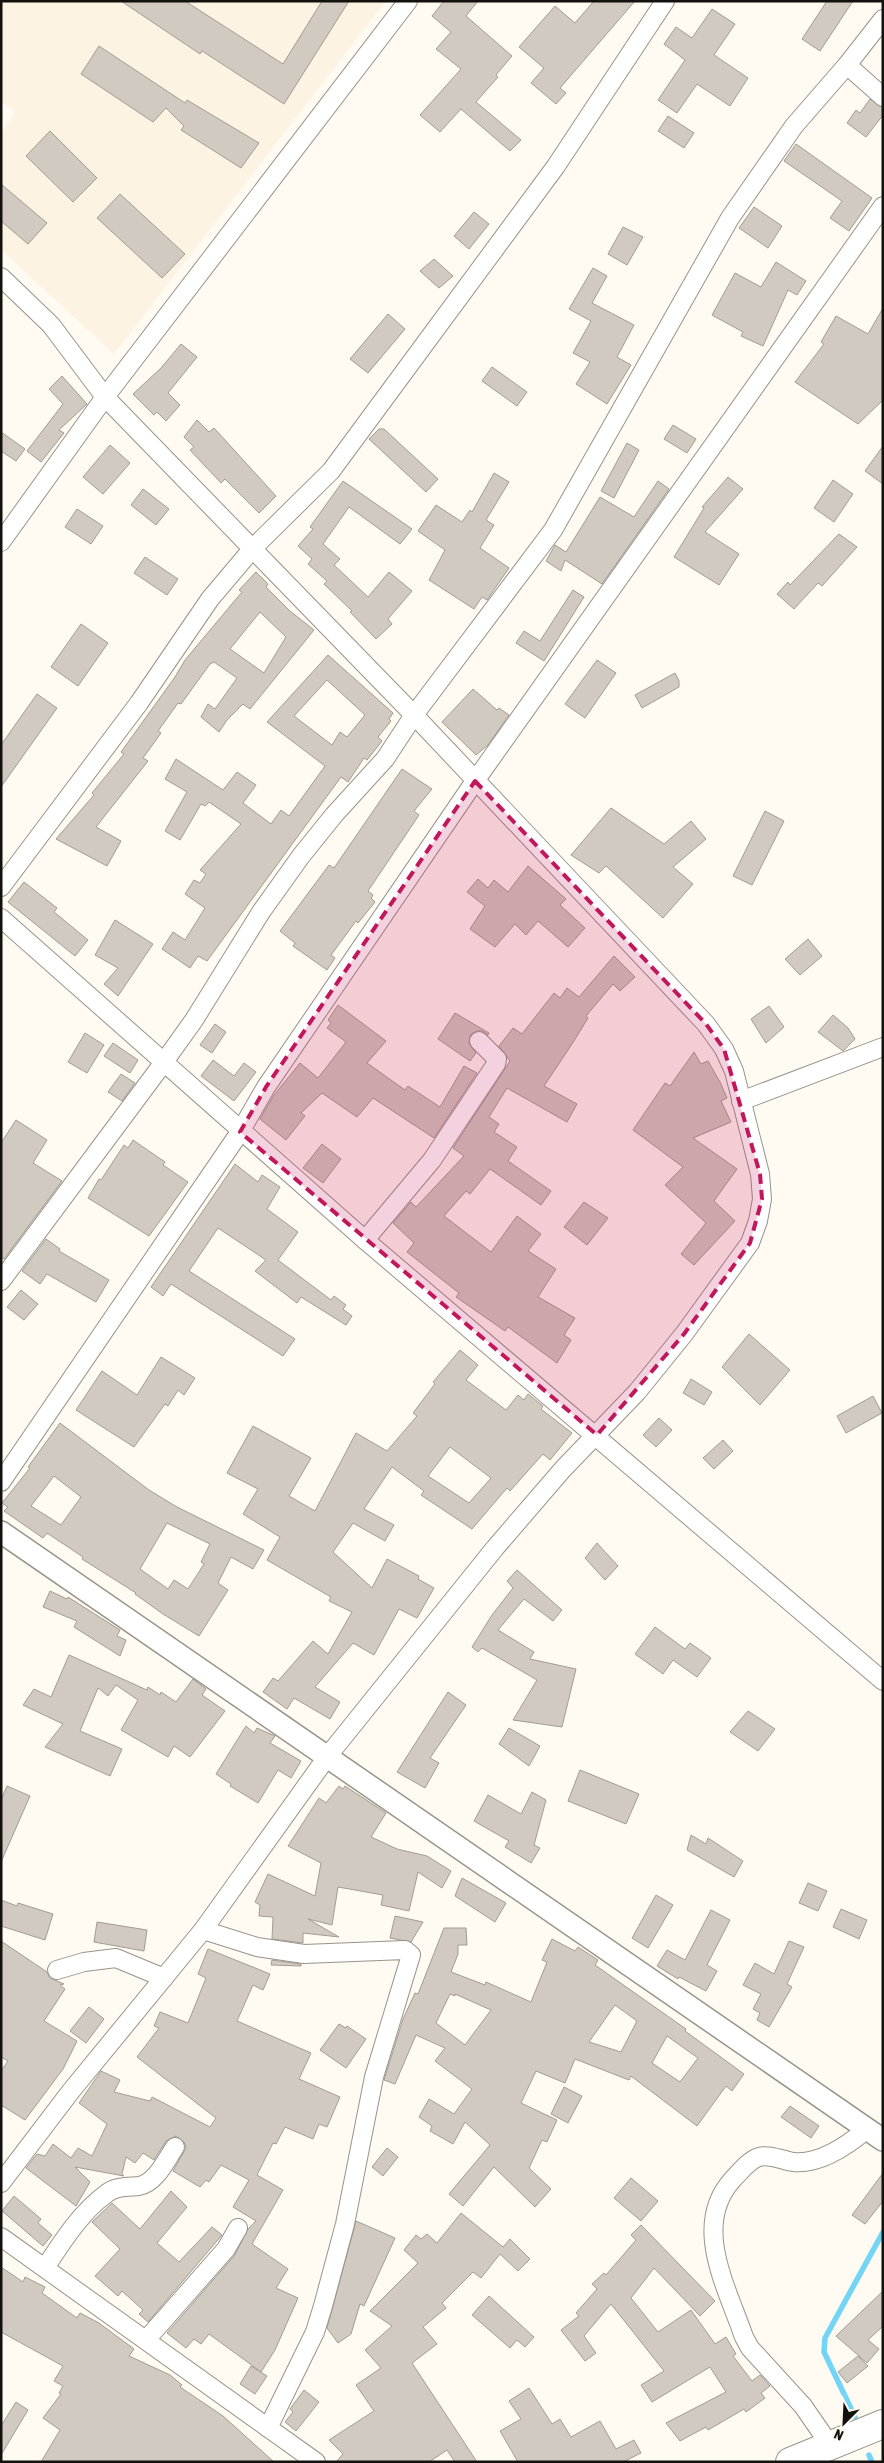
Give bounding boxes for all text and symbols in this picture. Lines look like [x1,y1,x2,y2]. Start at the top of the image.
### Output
north arrow [819,2398,869,2448]
text: N [832,2426,846,2444]

